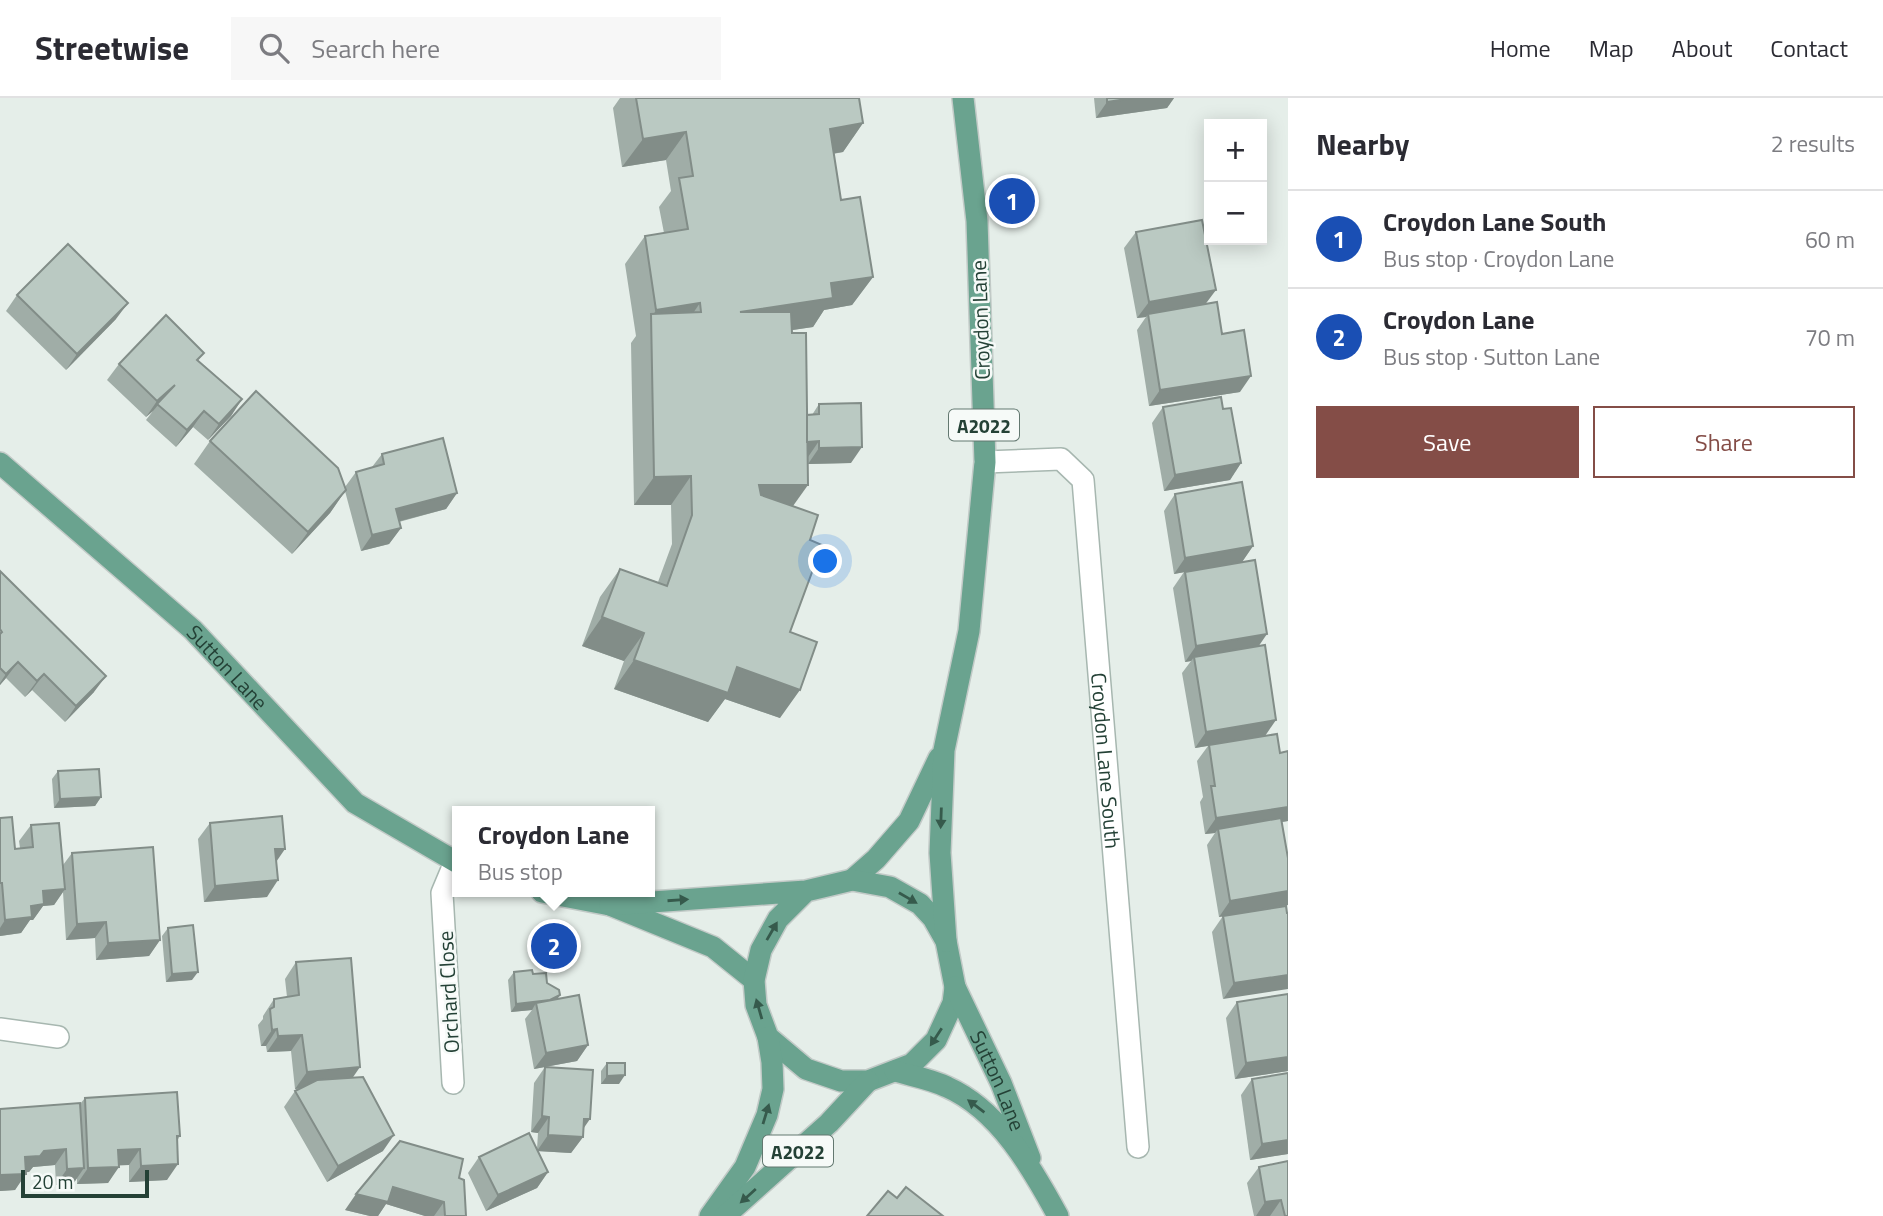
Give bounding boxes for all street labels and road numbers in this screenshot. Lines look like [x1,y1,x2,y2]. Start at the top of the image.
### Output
street label: Croydon Lane [962,260,998,380]
road number: A2022 [949,410,1019,440]
street label: Sutton Lane [180,617,276,717]
street label: Croydon Lane South [1083,671,1129,850]
street label: Orchard Close [429,930,467,1054]
street label: Sutton Lane [962,1025,1034,1135]
road number: A2022 [763,1135,833,1166]

